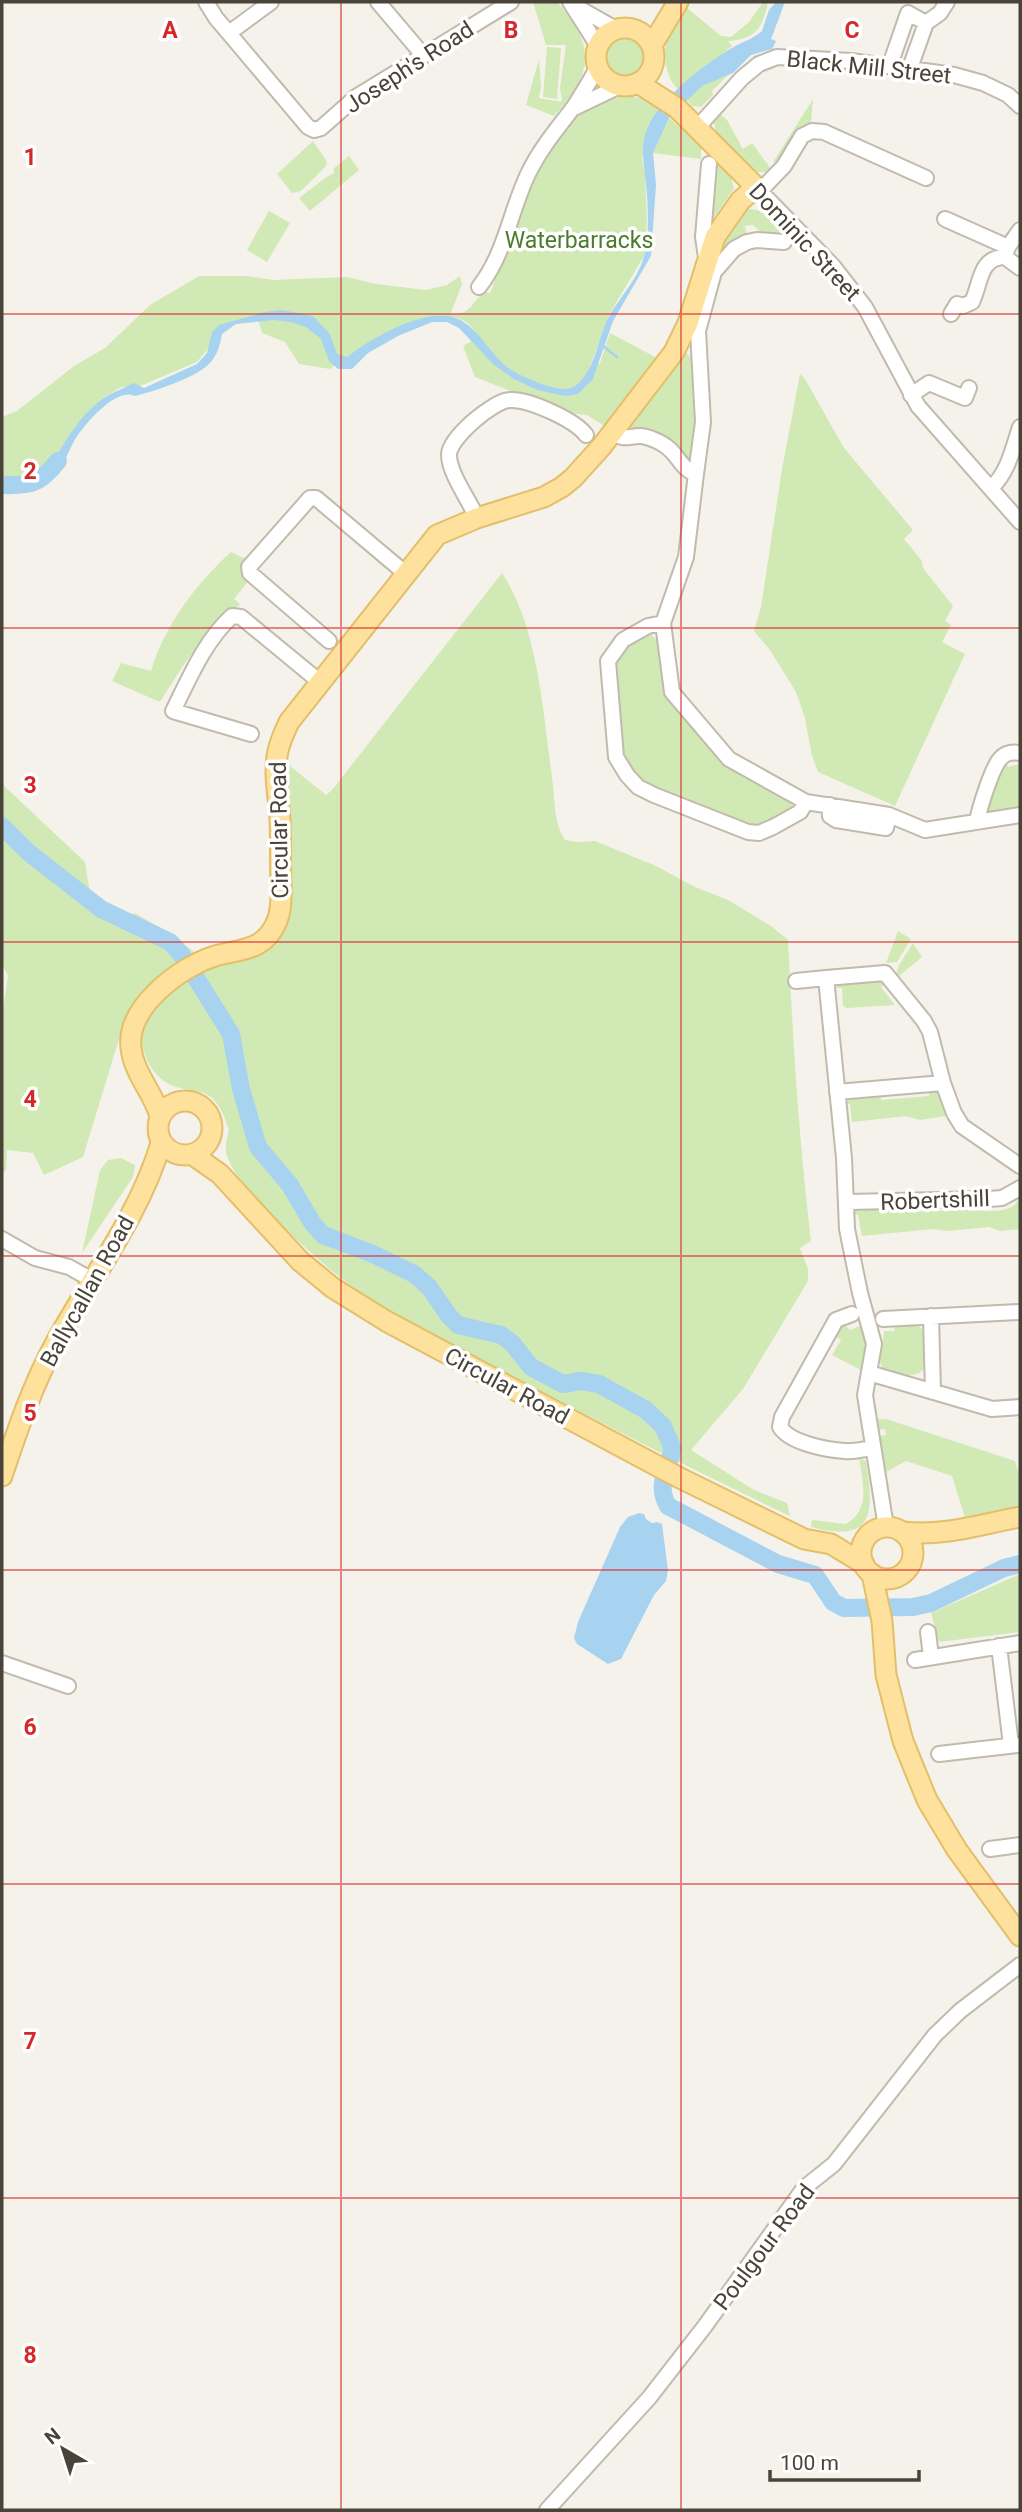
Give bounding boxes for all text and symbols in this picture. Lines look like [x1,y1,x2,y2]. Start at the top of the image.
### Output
street label: Joseph's Road [340,16,479,119]
text: A [162,17,178,44]
text: B [504,17,518,44]
text: C [844,17,860,44]
street label: Black Mill Street [785,45,952,90]
text: 1 [23,144,37,171]
street label: Dominic Street [743,178,866,307]
park label: Waterbarracks [505,227,653,254]
text: 2 [23,458,37,485]
street label: Circular Road [265,761,294,899]
text: 3 [23,772,37,799]
text: 4 [23,1086,37,1113]
street label: Robertshill [880,1185,990,1216]
street label: Ballycallan Road [35,1211,140,1371]
street label: Circular Road [440,1342,574,1431]
text: 5 [23,1400,37,1427]
text: 6 [23,1714,37,1741]
text: 7 [23,2028,37,2055]
street label: Poulgour Road [708,2179,821,2316]
text: 8 [23,2342,37,2369]
north arrow [28,2414,98,2484]
text: N [40,2423,65,2449]
scale bar [770,2438,919,2482]
text: 100 m [780,2451,839,2475]

